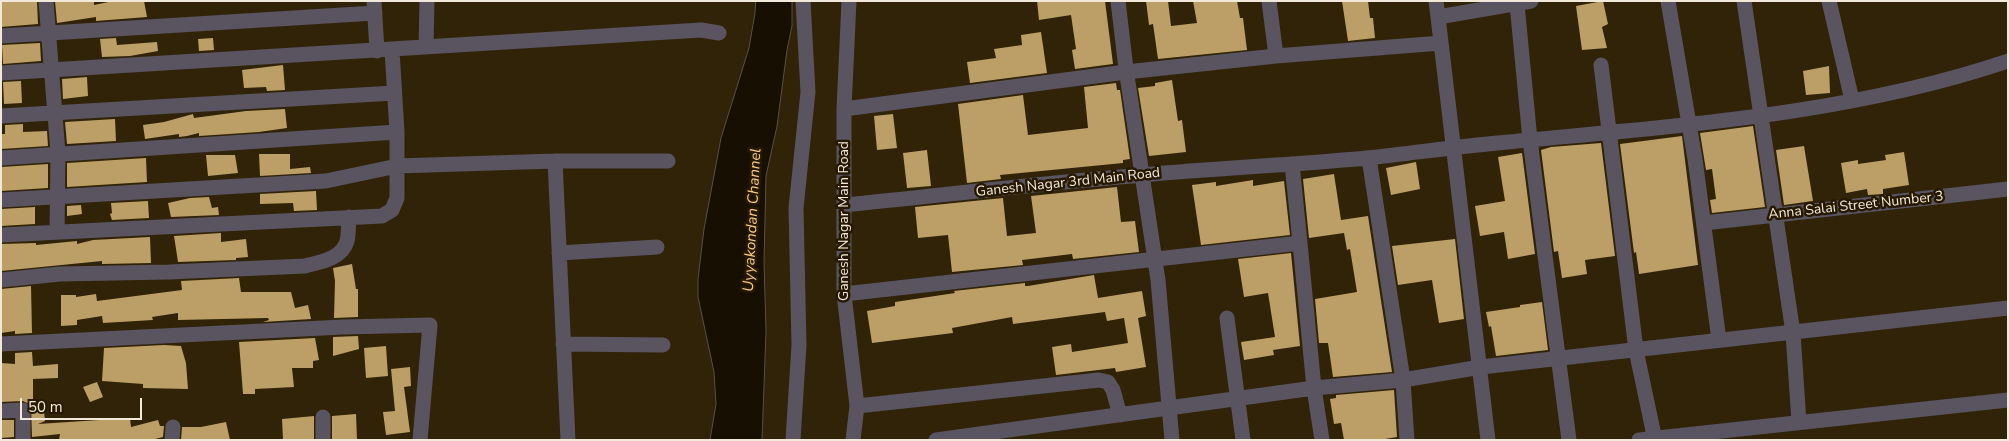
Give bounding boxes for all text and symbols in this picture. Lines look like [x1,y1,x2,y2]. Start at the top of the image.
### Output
street label: Ganesh Nagar Main Road [837,141,853,301]
water label: Uyyakondan Channel [740,148,766,292]
street label: Ganesh Nagar 3rd Main Road [975,165,1161,201]
street label: Anna Salai Street Number 3 [1768,188,1944,224]
scale bar [22,388,145,420]
text: 50 m [28,397,63,417]

